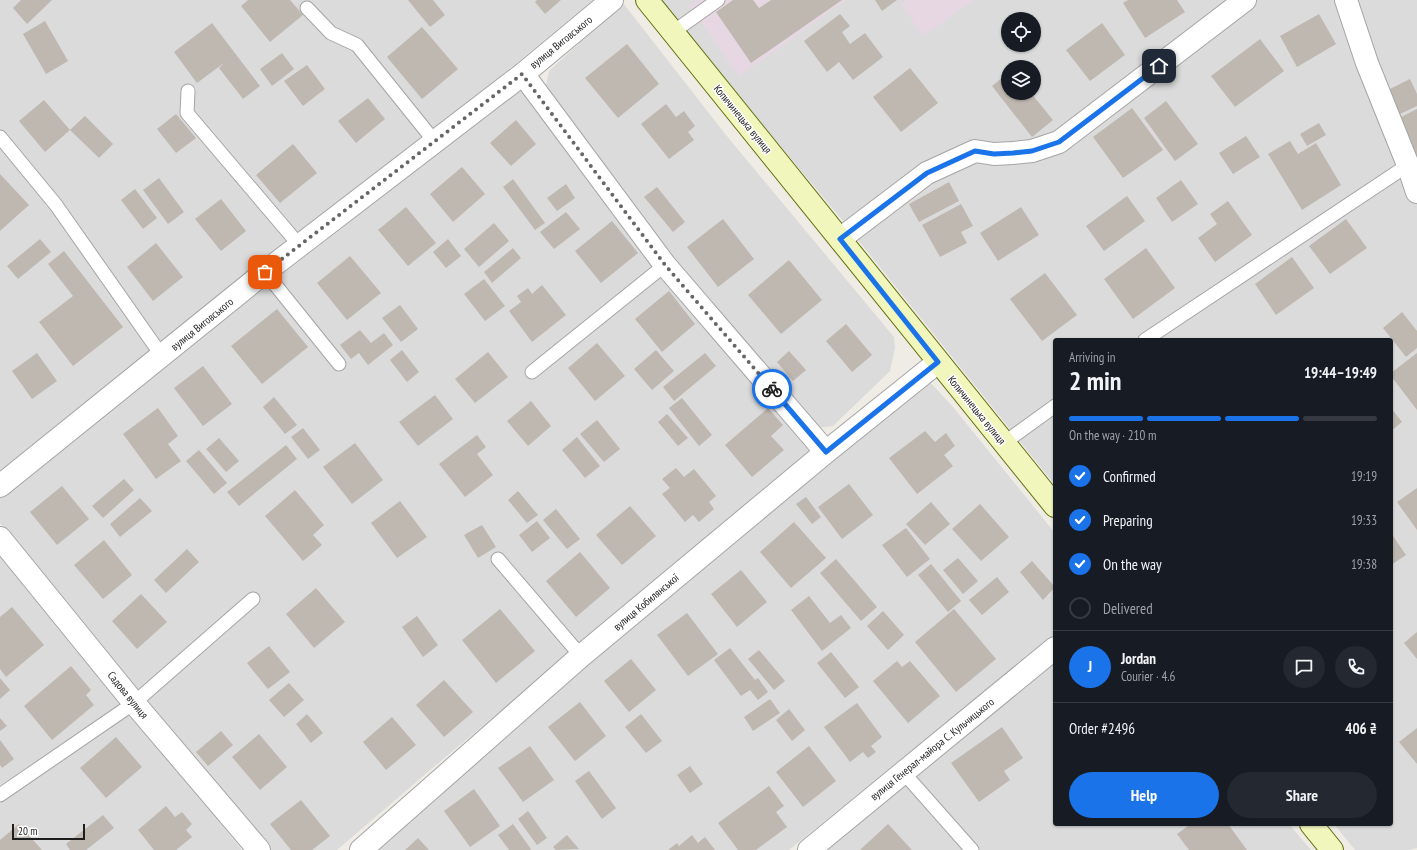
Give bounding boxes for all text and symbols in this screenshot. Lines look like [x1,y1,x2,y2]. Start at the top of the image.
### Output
street label: вулиця Виговського [527,12,595,71]
map controls [1001,12,1041,100]
button: locate [1001,12,1041,52]
pin [1142,49,1176,83]
icon: home [1148,55,1170,77]
button: layers [1001,60,1041,100]
street label: Копичинецька вулиця [711,82,775,156]
pin [248,255,282,289]
icon: bag [254,261,276,283]
street label: вулиця Виговського [168,294,236,353]
text: Arriving in [1069,349,1116,366]
text: 19:44–19:49 [1304,363,1377,382]
text: 2 min [1069,364,1122,397]
courier [752,369,792,409]
street label: Копичинецька вулиця [945,373,1009,447]
icon: bike [761,378,783,400]
text: On the way · 210 m [1069,427,1156,444]
icon: check [1069,465,1091,487]
text: Confirmed [1103,467,1156,486]
text: 19:19 [1351,468,1377,485]
icon: check [1069,509,1091,531]
text: Preparing [1103,511,1153,530]
text: 19:33 [1351,512,1377,529]
icon: check [1069,553,1091,575]
text: On the way [1103,555,1162,574]
text: 19:38 [1351,556,1377,573]
street label: вулиця Кобилянської [610,570,682,634]
text: Delivered [1103,599,1153,618]
button: chat [1283,646,1325,688]
button: phone [1335,646,1377,688]
text: Jordan [1121,649,1156,668]
text: J [1088,657,1092,676]
street label: Садова вулиця [105,668,151,722]
text: Courier · 4.6 [1121,668,1175,685]
street label: вулиця Генерал-майора С. Кульчицького [867,695,997,803]
text: Order #2496 [1069,719,1135,738]
text: 406 ₴ [1345,719,1377,738]
button: Help [1069,772,1219,818]
button: Share [1227,772,1377,818]
scale bar [12,822,85,841]
text: 20 m [18,824,37,838]

